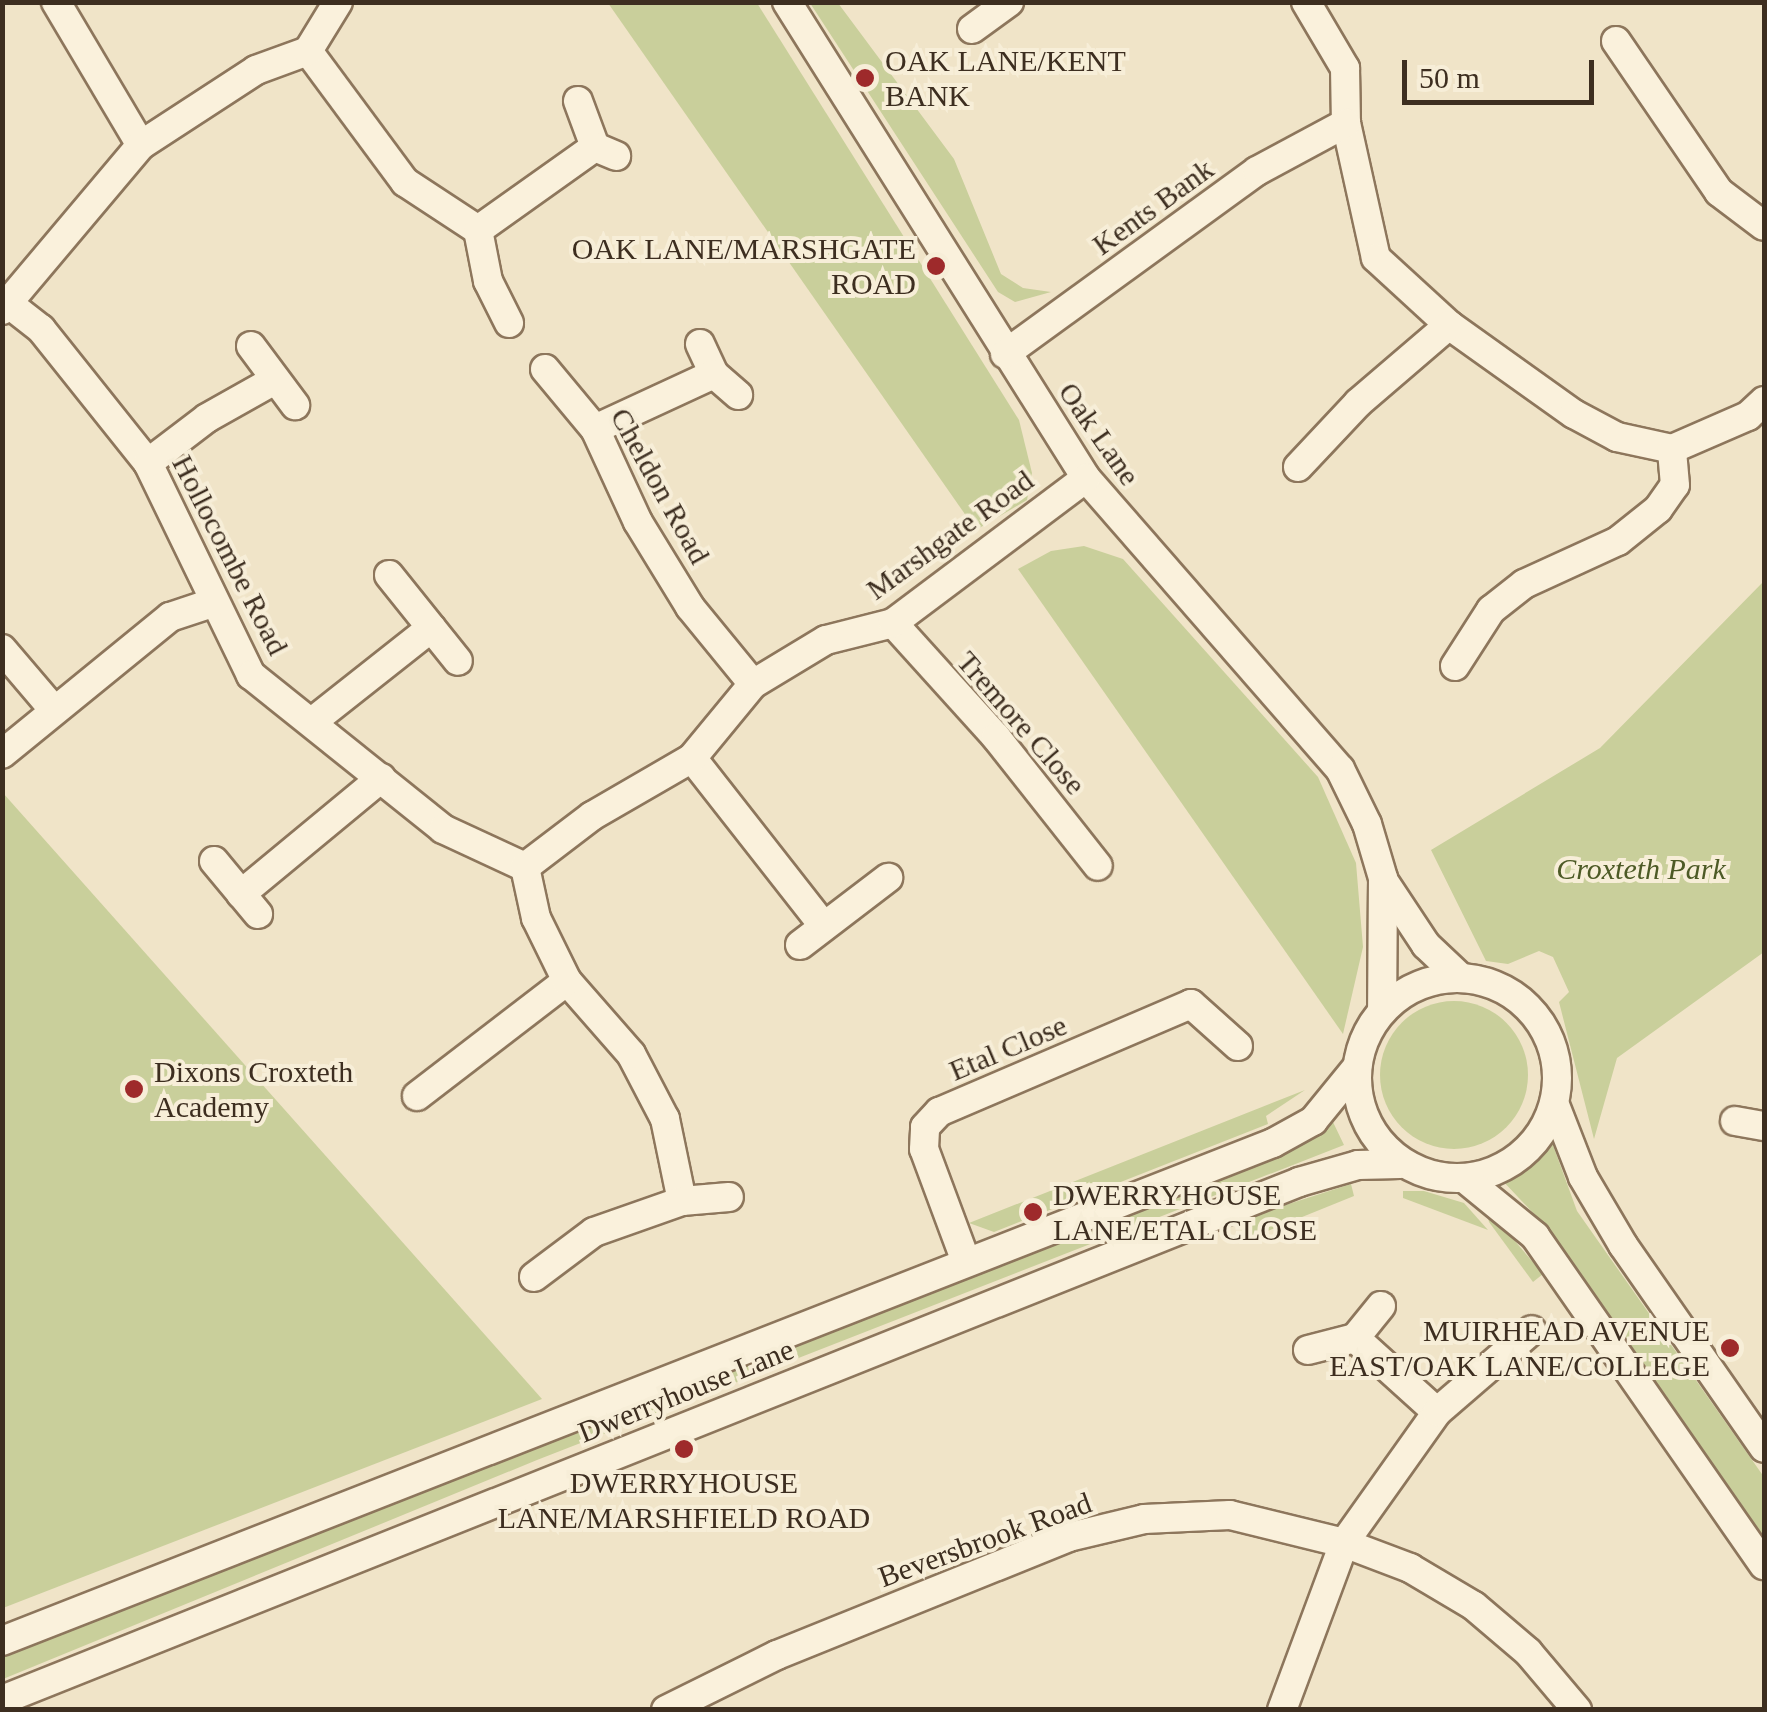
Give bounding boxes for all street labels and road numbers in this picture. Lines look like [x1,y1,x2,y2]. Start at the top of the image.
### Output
street label: Kents Bank [1085,151,1221,263]
street label: Oak Lane [1051,376,1147,492]
street label: Cheldon Road [602,402,718,570]
street label: Hollocombe Road [164,449,296,661]
street label: Marshgate Road [860,462,1040,608]
street label: Tremore Close [949,644,1093,802]
street label: Etal Close [944,1007,1072,1089]
street label: Dwerryhouse Lane [573,1331,799,1451]
street label: Beversbrook Road [874,1485,1096,1595]

